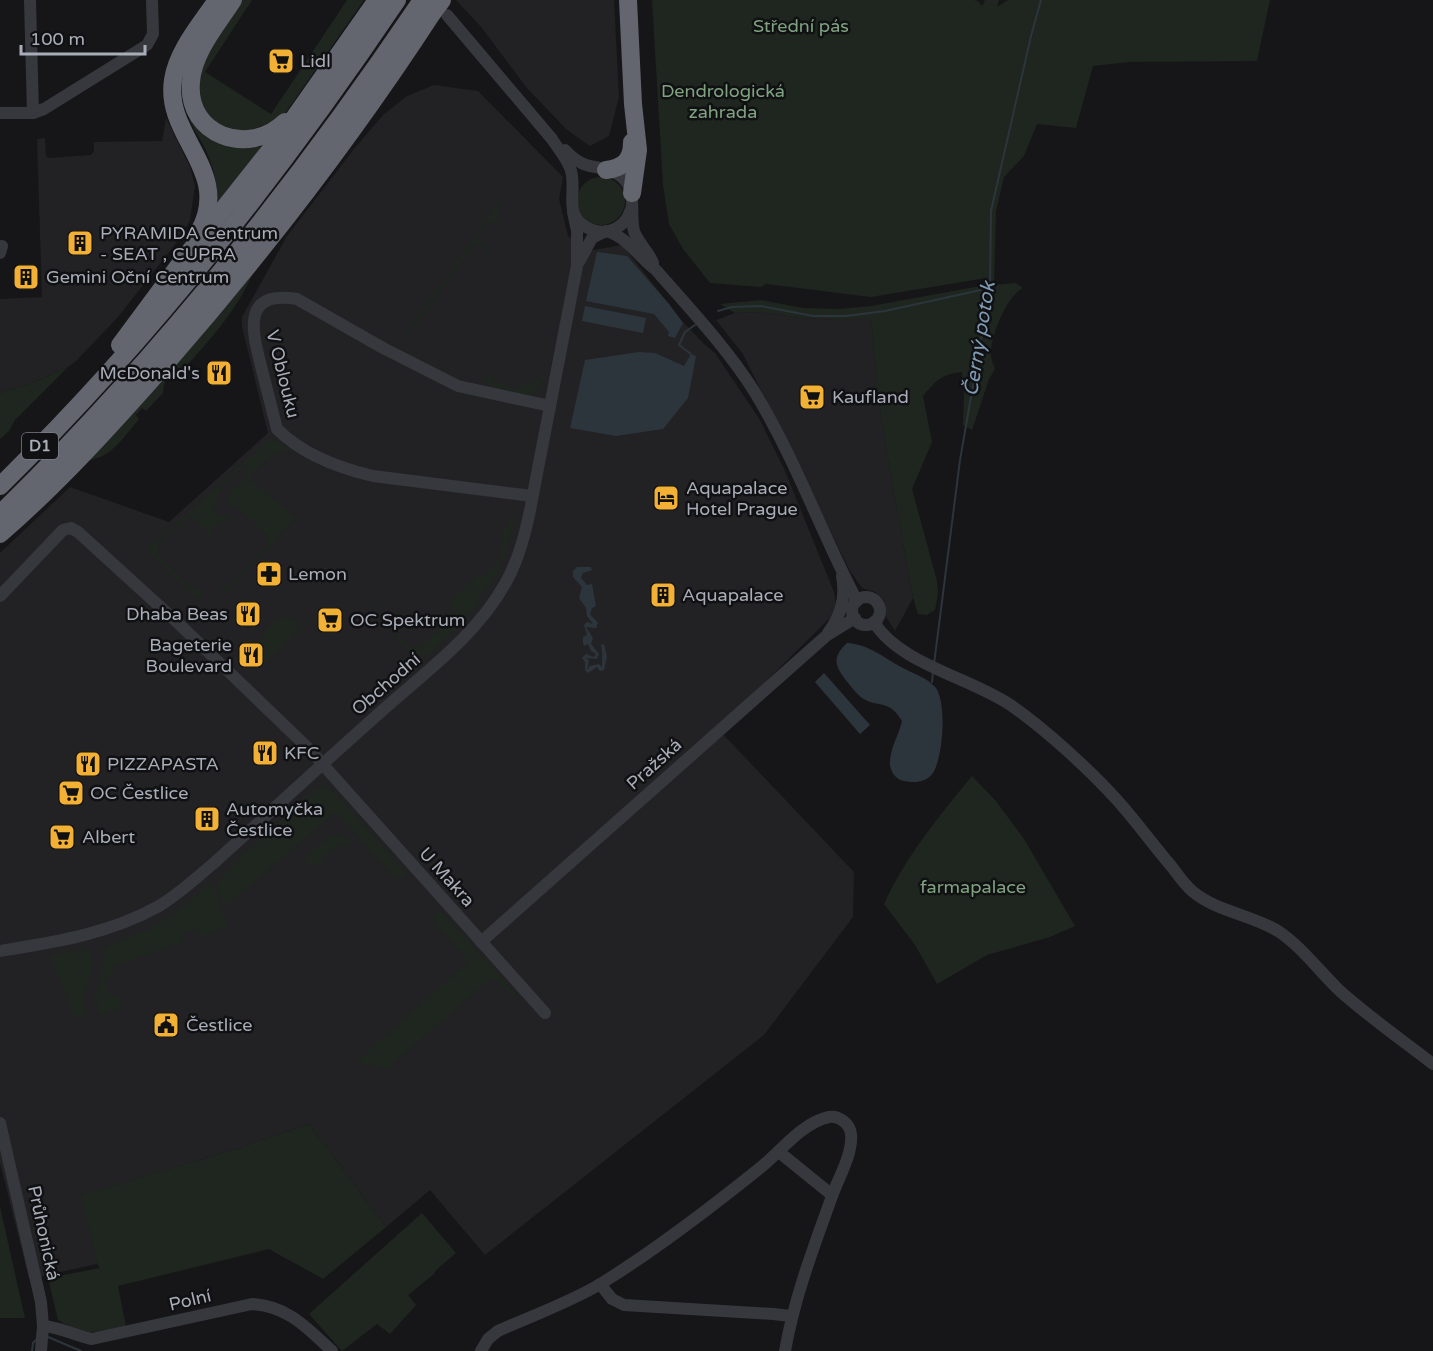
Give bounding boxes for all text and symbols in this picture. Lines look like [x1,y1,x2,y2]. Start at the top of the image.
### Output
park label: Střední pás [753,15,849,37]
scale bar [21,18,146,56]
text: 100 m [30,28,85,50]
supermarket icon: Lidl [266,46,296,76]
place label: Lidl [300,50,331,72]
park label: Dendrologická zahrada [661,80,785,123]
place label: PYRAMIDA Centrum - SEAT , CUPRA [100,222,278,265]
building icon: PYRAMIDA Centrum - SEAT , CUPRA [65,228,95,258]
building icon: Gemini Oční Centrum [11,262,41,292]
place label: Gemini Oční Centrum [46,266,229,288]
water label: Černý potok [959,278,1001,398]
street label: V Oblouku [261,328,305,420]
restaurant icon: McDonald's [204,358,234,388]
place label: McDonald's [100,362,200,384]
supermarket icon: Kaufland [797,382,827,412]
place label: Kaufland [832,386,909,408]
road number: D1 [22,433,58,459]
place label: Aquapalace Hotel Prague [686,477,798,520]
hotel icon: Aquapalace Hotel Prague [651,483,681,513]
pharmacy icon: Lemon [254,559,284,589]
place label: Lemon [288,563,347,585]
building icon: Aquapalace [648,580,678,610]
place label: Aquapalace [682,584,783,606]
restaurant icon: Dhaba Beas [233,599,263,629]
place label: Dhaba Beas [126,603,228,625]
supermarket icon: OC Spektrum [315,605,345,635]
place label: OC Spektrum [350,609,465,631]
place label: Bageterie Boulevard [146,634,232,677]
restaurant icon: Bageterie Boulevard [236,640,266,670]
street label: Obchodní [347,648,425,720]
street label: Pražská [622,734,686,794]
restaurant icon: KFC [250,738,280,768]
place label: KFC [284,742,319,764]
restaurant icon: PIZZAPASTA [73,749,103,779]
place label: PIZZAPASTA [107,753,219,775]
supermarket icon: OC Čestlice [56,778,86,808]
place label: OC Čestlice [90,782,188,804]
place label: Automyčka Čestlice [226,798,323,841]
building icon: Automyčka Čestlice [192,804,222,834]
supermarket icon: Albert [47,822,77,852]
place label: Albert [82,826,135,848]
street label: U Makra [415,843,479,911]
park label: farmapalace [920,876,1026,898]
public building icon: Čestlice [151,1010,181,1040]
place label: Čestlice [186,1014,253,1036]
street label: Průhonická [23,1184,65,1282]
street label: Polní [167,1284,214,1316]

